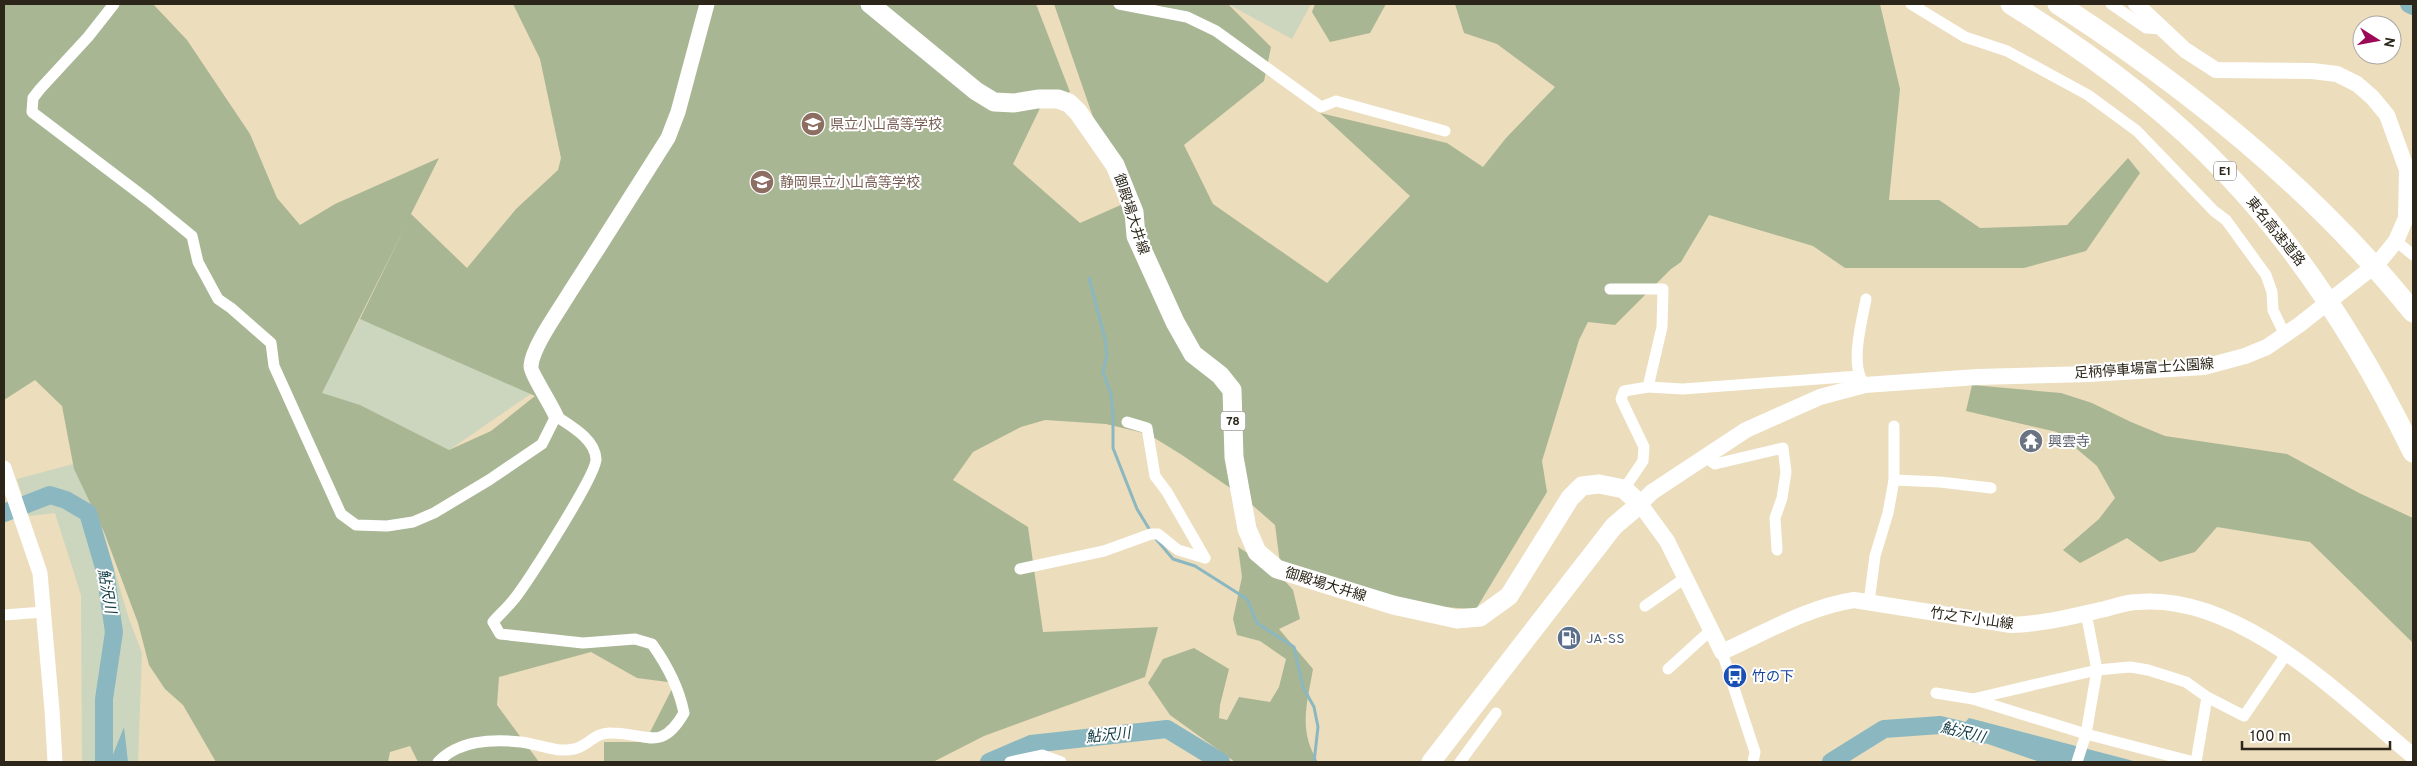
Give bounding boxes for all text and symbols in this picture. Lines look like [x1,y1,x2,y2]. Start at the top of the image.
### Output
north arrow [2352,15,2402,65]
text: N [2379,36,2398,49]
school or university icon: 県立小山高等学校 [800,111,826,137]
place label: 県立小山高等学校 [830,116,942,134]
road number: E1 [2214,162,2236,180]
school or university icon: 静岡県立小山高等学校 [749,169,775,195]
street label: 御殿場大井線 [1110,172,1153,257]
place label: 静岡県立小山高等学校 [780,174,920,192]
street label: 東名高速道路 [2242,194,2308,270]
street label: 足柄停車場富士公園線 [2074,356,2215,383]
road number: 78 [1220,412,1246,431]
temple icon: 興雲寺 [2018,428,2044,454]
place label: 興雲寺 [2048,434,2090,451]
street label: 御殿場大井線 [1283,564,1369,606]
water label: 鮎沢川 [92,567,119,617]
street label: 竹之下小山線 [1929,605,2015,634]
fuel station icon: JA-SS [1556,625,1582,651]
place label: JA-SS [1586,631,1625,648]
bus stop icon: 竹の下 [1722,663,1748,689]
place label: 竹の下 [1752,669,1794,686]
scale bar [2242,718,2390,750]
water label: 鮎沢川 [1938,719,1989,749]
water label: 鮎沢川 [1085,724,1134,748]
text: 100 m [2250,728,2291,747]

